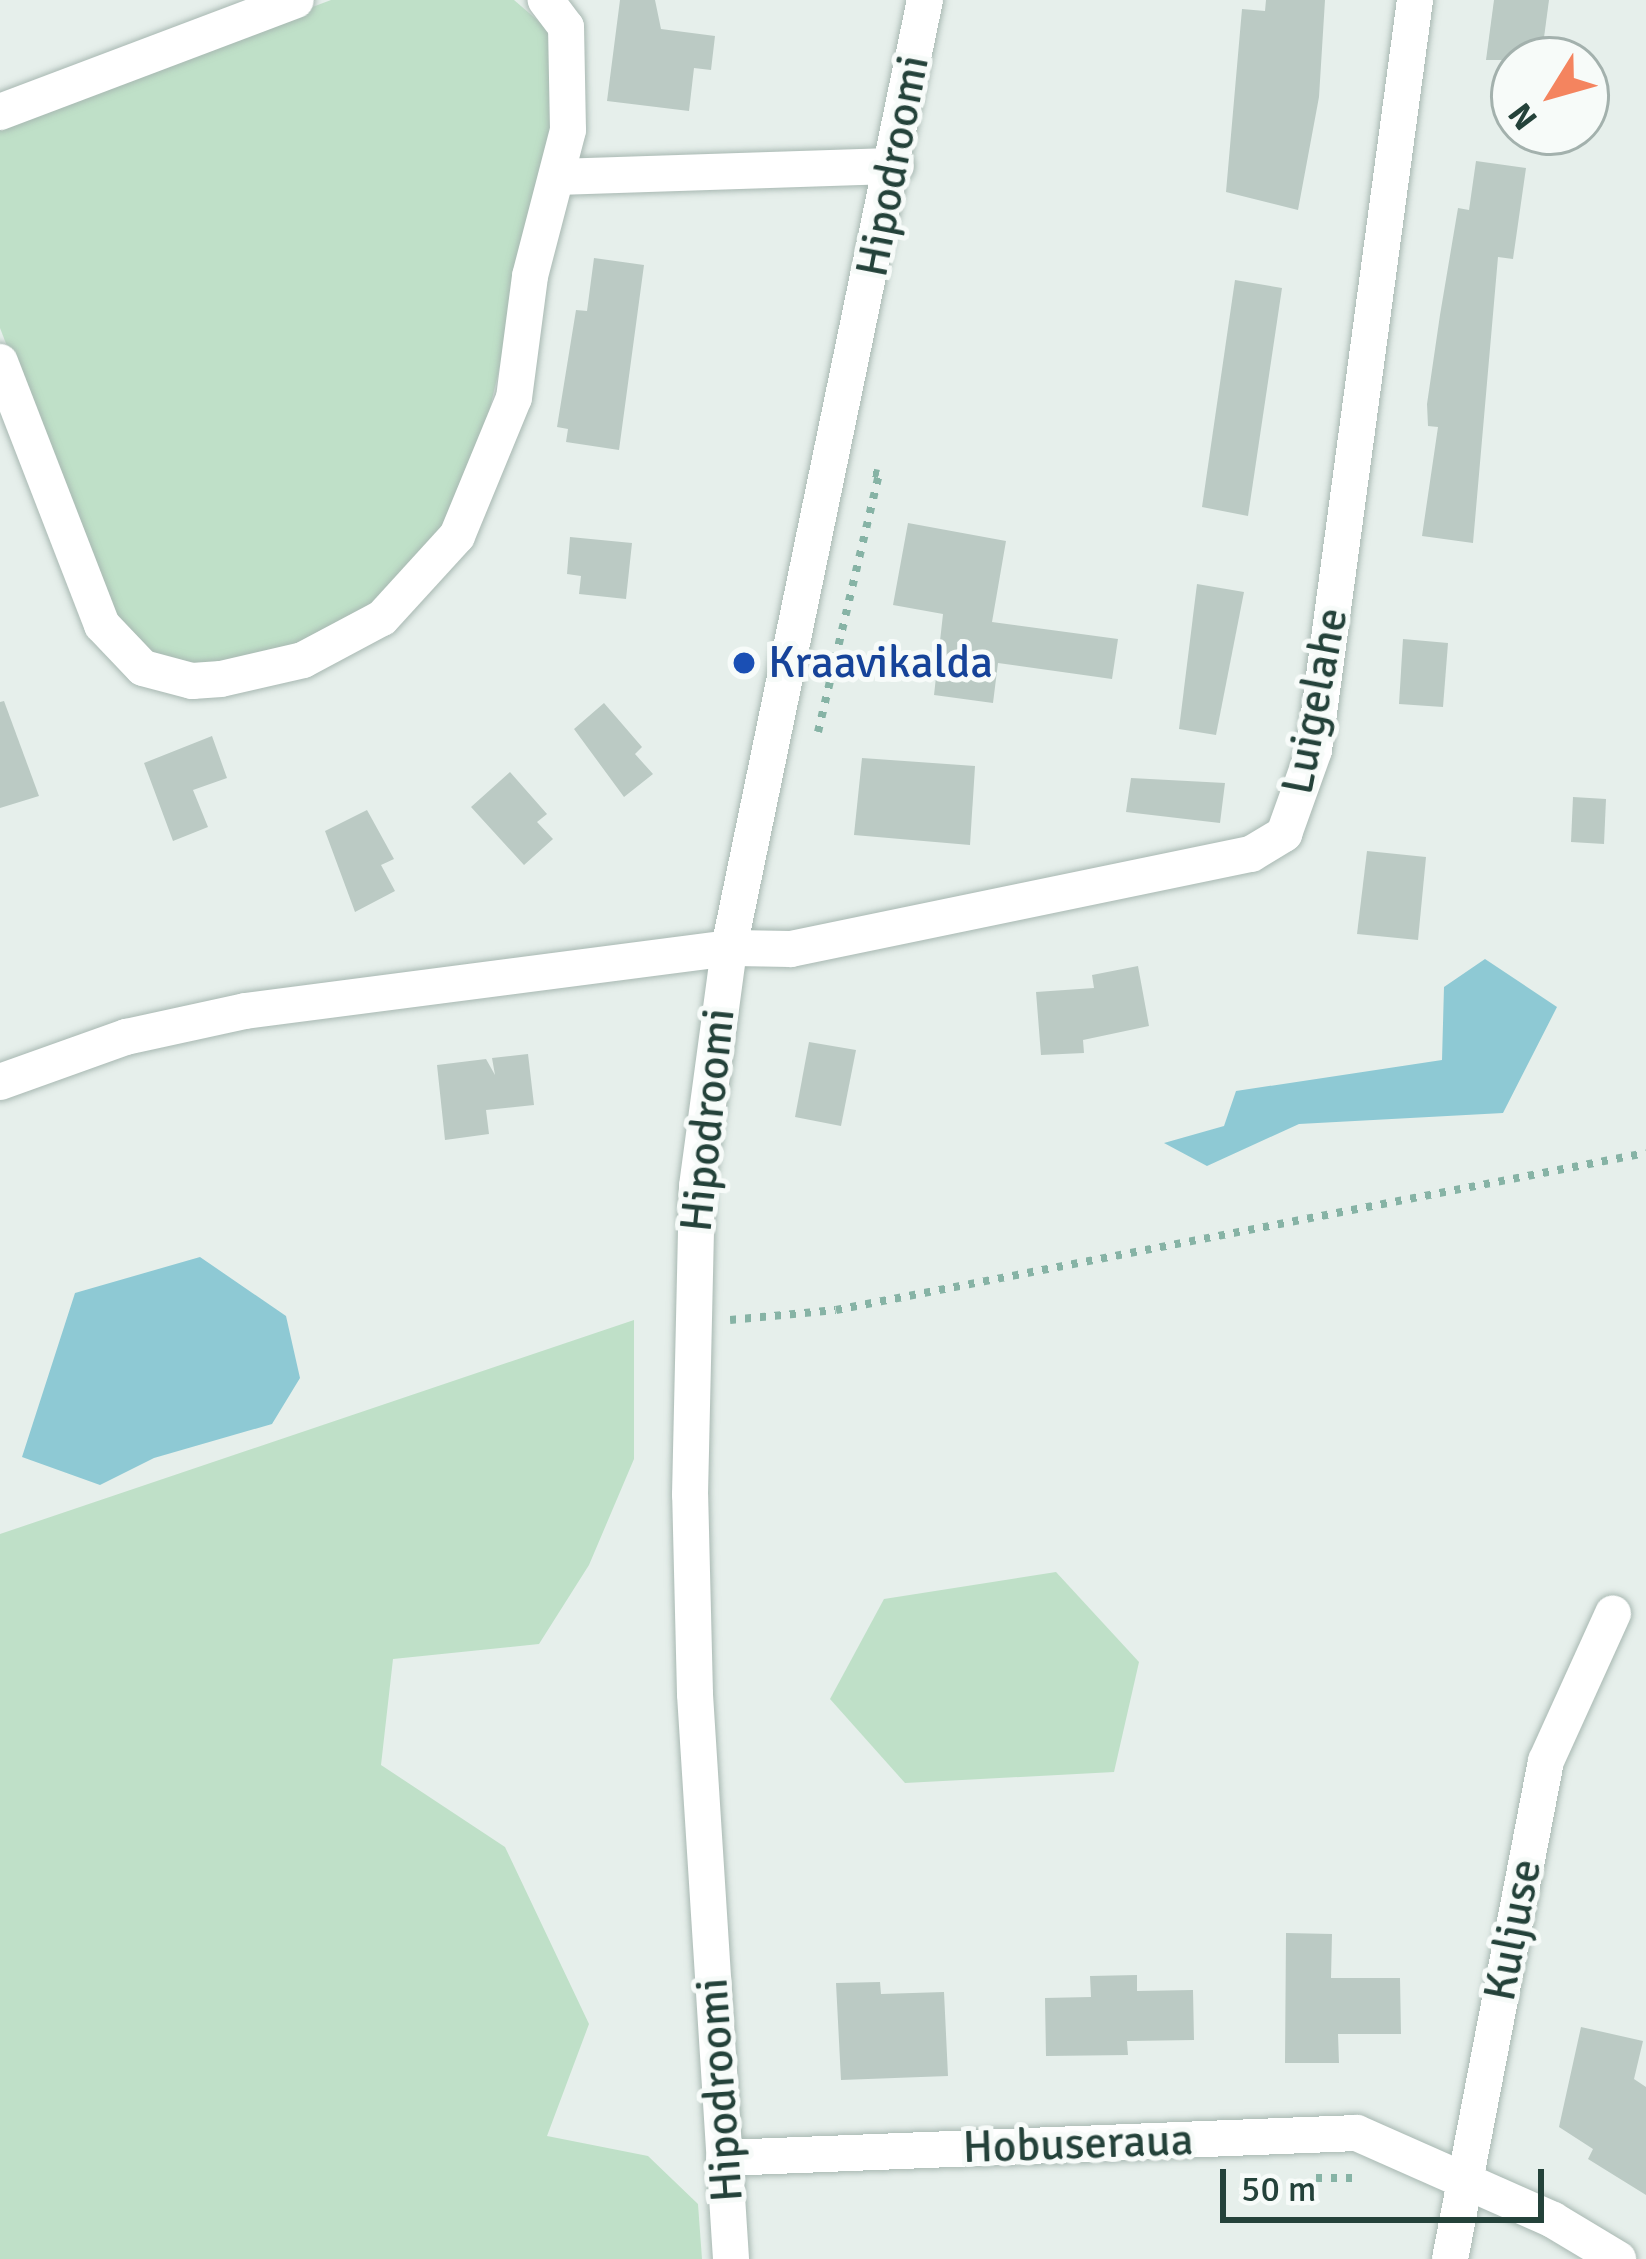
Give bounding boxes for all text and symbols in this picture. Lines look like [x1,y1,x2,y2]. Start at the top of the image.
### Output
north arrow [1490,36,1610,156]
street label: Hipodroomi [845,51,941,281]
text: N [1500,95,1547,138]
street label: Luigelahe [1271,603,1359,799]
place label: Kraavikalda [768,636,993,690]
marker: Kraavikalda [731,650,757,676]
street label: Hipodroomi [669,1006,747,1234]
street label: Kuljuse [1473,1855,1553,2005]
street label: Hipodroomi [685,1976,755,2204]
street label: Hobuseraua [962,2113,1194,2175]
scale bar [1226,2145,1550,2219]
text: 50 m [1241,2167,1317,2212]

